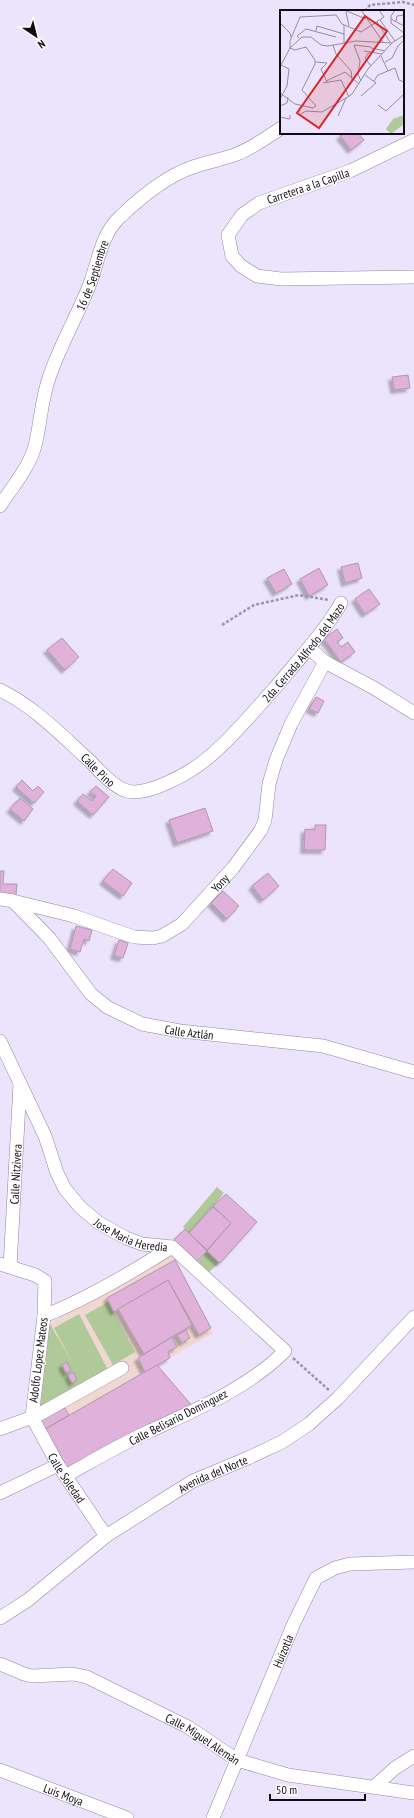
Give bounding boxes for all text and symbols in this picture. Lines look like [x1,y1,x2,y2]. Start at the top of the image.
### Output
inset map [280,10,404,134]
north arrow [16,16,56,56]
text: N [35,37,48,52]
street label: Carretera a la Capilla [265,165,351,207]
street label: 16 de Septiembre [72,237,111,312]
street label: 2da. Cerrada Alfredo del Mazo [258,600,347,705]
street label: Calle Pino [78,749,118,790]
street label: Yony [207,870,232,895]
street label: Calle Aztlán [164,1021,214,1042]
street label: Calle Nitzivera [6,1143,24,1205]
street label: Jose Maria Heredia [90,1214,169,1254]
street label: Adolfo Lopez Mateos [25,1317,51,1403]
street label: Calle Belisario Domínguez [126,1386,230,1448]
street label: Calle Soledad [45,1450,89,1505]
street label: Avenida del Norte [175,1452,249,1496]
street label: Huizotla [269,1632,296,1670]
street label: Calle Miguel Alemán [163,1710,243,1767]
scale bar [270,1776,365,1802]
street label: Luis Moya [42,1780,86,1808]
text: 50 m [276,1782,297,1797]

